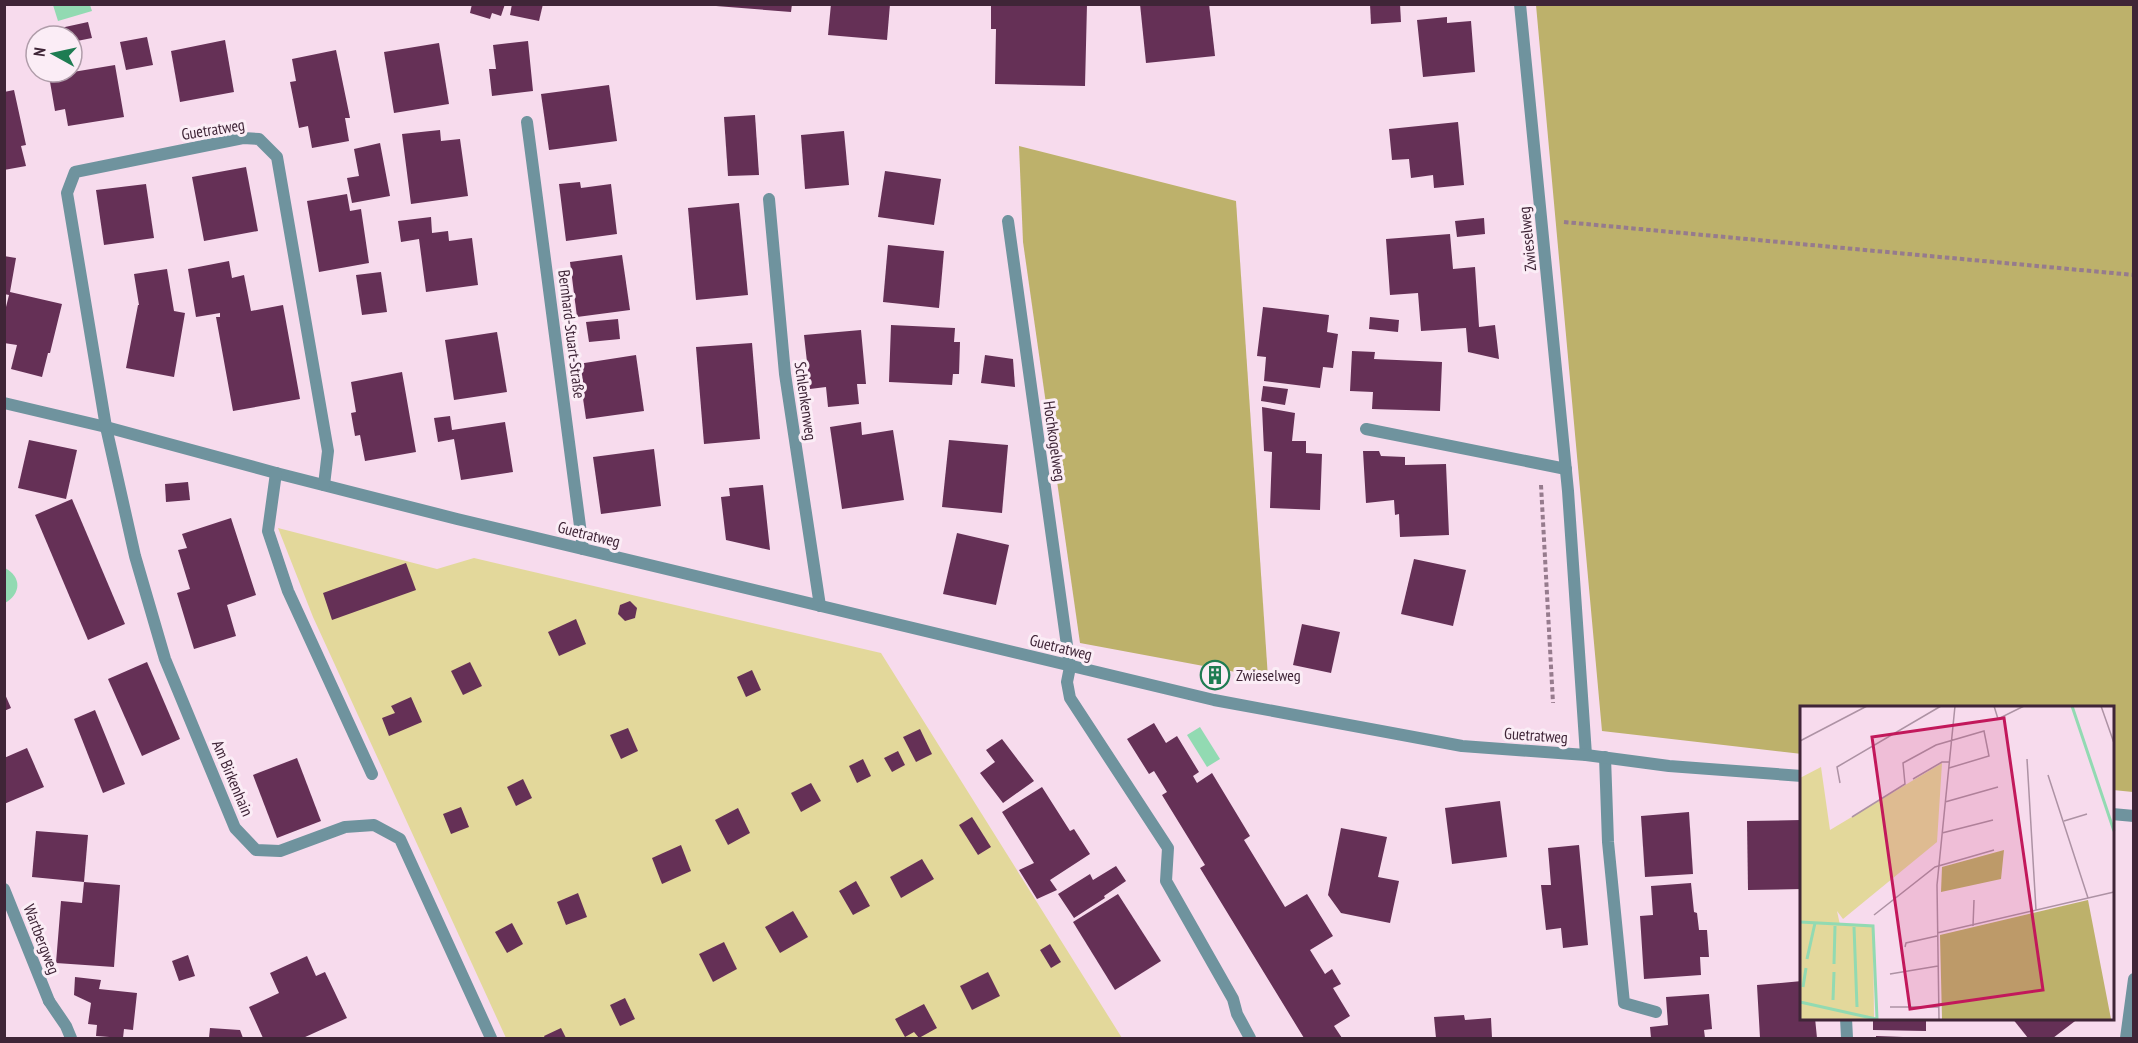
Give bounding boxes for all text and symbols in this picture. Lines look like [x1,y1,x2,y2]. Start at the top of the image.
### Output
north arrow [24,24,84,84]
text: N [29,46,50,58]
street label: Guetratweg [180,114,246,144]
street label: Zwieselweg [1514,206,1540,272]
street label: Bernhard-Stuart-Straße [554,269,590,399]
street label: Schlenkenweg [791,360,821,442]
street label: Hochkogelweg [1039,399,1071,483]
street label: Guetratweg [556,517,622,551]
street label: Guetratweg [1028,630,1094,664]
building icon: Zwieselweg [1199,659,1231,691]
place label: Zwieselweg [1236,665,1301,685]
inset map [1800,706,2114,1019]
street label: Guetratweg [1504,723,1568,747]
street label: Am Birkenhain [208,737,258,819]
street label: Wartbergweg [20,901,64,977]

